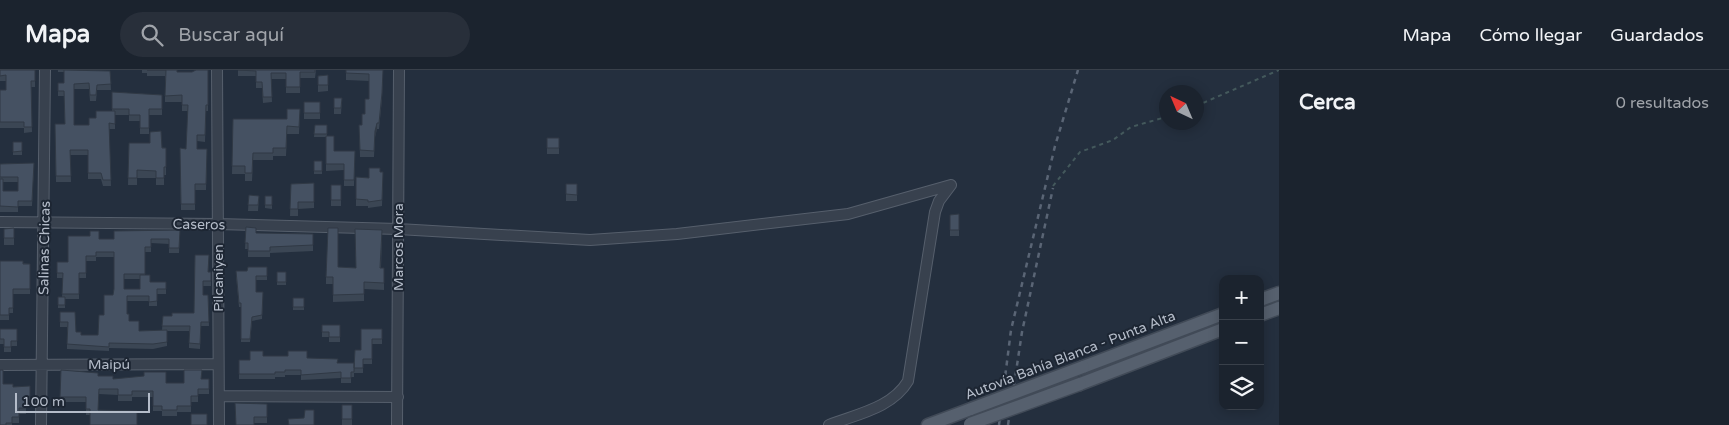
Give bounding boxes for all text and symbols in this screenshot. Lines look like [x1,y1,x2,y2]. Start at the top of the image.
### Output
search box [120,12,470,57]
text: Mapa [25,20,90,49]
icon: search [138,21,166,49]
text: Buscar aquí [178,24,284,46]
text: Mapa [1402,24,1451,46]
text: Cómo llegar [1479,24,1582,46]
text: Guardados [1610,24,1704,46]
north arrow [1159,85,1204,130]
text: Cerca [1299,90,1356,115]
text: 0 resultados [1616,93,1709,113]
street label: Salinas Chicas [35,201,54,295]
street label: Marcos Mora [390,203,407,291]
street label: Caseros [173,216,226,233]
street label: Pilcaniyen [210,244,227,312]
map controls [1219,275,1264,410]
button: + [1219,275,1264,320]
street label: Autovía Bahía Blanca - Punta Alta [963,307,1178,404]
button: − [1219,320,1264,365]
street label: Maipú [88,356,130,373]
button: layers [1219,365,1264,410]
scale bar [15,390,150,413]
text: 100 m [22,393,65,410]

